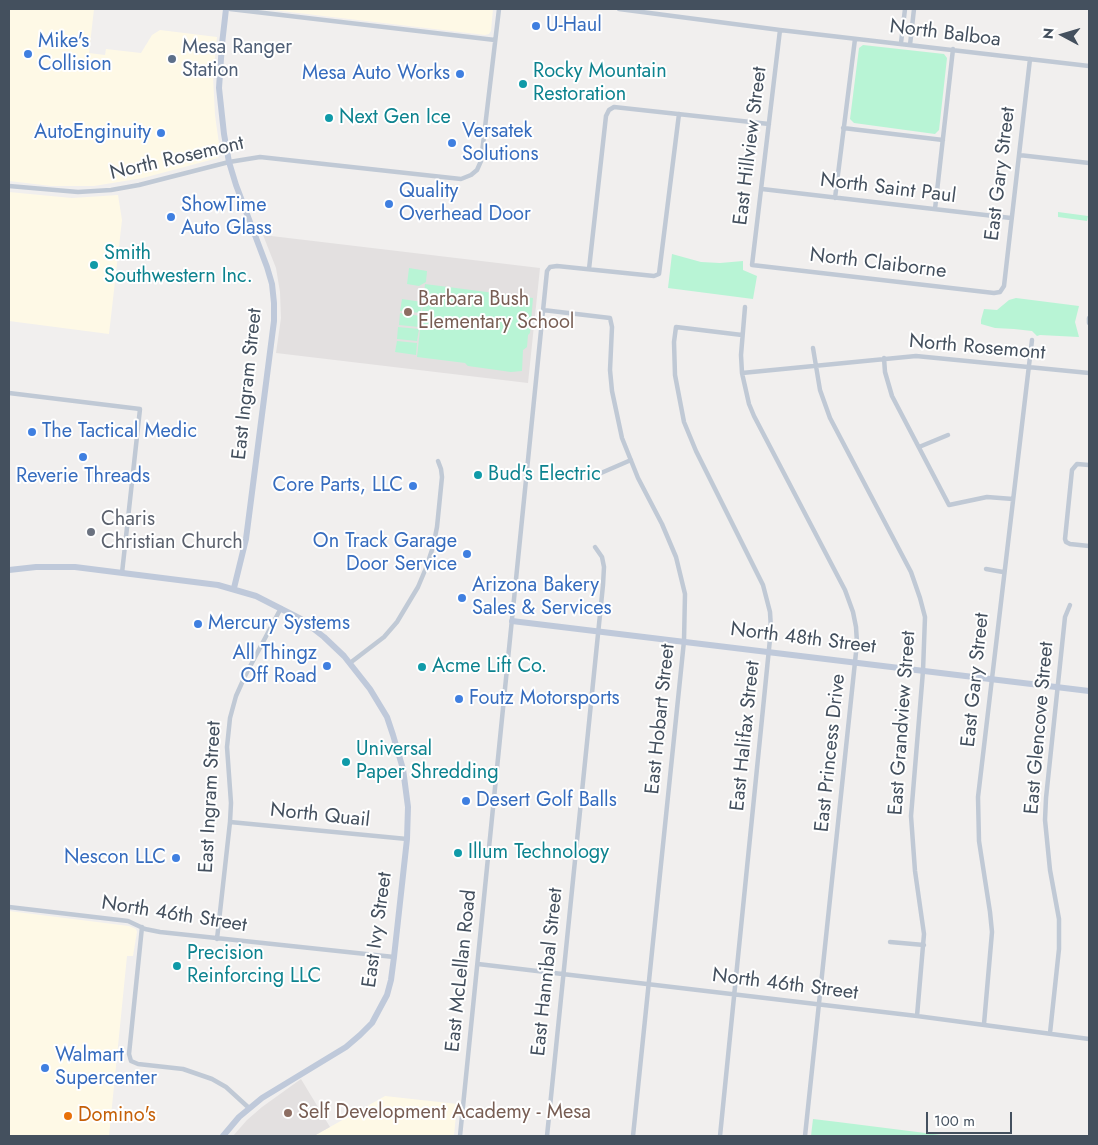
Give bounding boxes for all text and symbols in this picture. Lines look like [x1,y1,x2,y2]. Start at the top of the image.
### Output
north arrow [1038,10,1088,60]
place label: U-Haul [546,14,602,38]
street label: North Balboa [888,15,1002,53]
marker: U-Haul [530,20,542,32]
text: N [1038,27,1059,40]
place label: Mike's Collision [38,30,112,77]
place label: Mesa Ranger Station [182,36,292,83]
marker: Mike's Collision [22,48,34,60]
marker: Mesa Ranger Station [166,53,178,65]
place label: Rocky Mountain Restoration [533,60,667,107]
place label: Mesa Auto Works [302,62,450,86]
street label: East Hillview Street [729,65,773,227]
marker: Mesa Auto Works [454,68,466,80]
marker: Rocky Mountain Restoration [517,78,529,90]
place label: Next Gen Ice [339,106,451,130]
street label: East Gary Street [981,106,1021,242]
marker: Next Gen Ice [323,112,335,124]
place label: Versatek Solutions [462,120,538,167]
place label: AutoEnginuity [34,121,151,145]
marker: AutoEnginuity [155,127,167,139]
street label: North Rosemont [108,132,246,186]
marker: Versatek Solutions [446,137,458,149]
street label: North Saint Paul [819,169,957,209]
place label: Quality Overhead Door [399,180,531,227]
place label: ShowTime Auto Glass [181,194,272,241]
marker: Quality Overhead Door [383,198,395,210]
marker: ShowTime Auto Glass [165,211,177,223]
place label: Smith Southwestern Inc. [104,242,253,289]
street label: North Claiborne [808,244,948,284]
marker: Smith Southwestern Inc. [88,259,100,271]
place label: Barbara Bush Elementary School [418,288,574,335]
marker: Barbara Bush Elementary School [402,306,414,318]
street label: East Ingram Street [228,307,268,461]
street label: North Rosemont [908,330,1046,366]
place label: The Tactical Medic [42,420,197,444]
marker: The Tactical Medic [26,426,38,438]
marker: Reverie Threads [77,451,89,463]
place label: Bud's Electric [488,463,601,487]
place label: Reverie Threads [16,465,150,489]
marker: Bud's Electric [472,469,484,481]
place label: Core Parts, LLC [273,474,403,498]
marker: Core Parts, LLC [407,480,419,492]
place label: Charis Christian Church [101,508,243,555]
marker: Charis Christian Church [85,526,97,538]
place label: On Track Garage Door Service [313,530,457,577]
marker: On Track Garage Door Service [461,548,473,560]
place label: Arizona Bakery Sales & Services [472,574,612,621]
marker: Arizona Bakery Sales & Services [456,592,468,604]
place label: Mercury Systems [208,612,350,636]
street label: East Gary Street [957,612,995,748]
marker: Mercury Systems [192,618,204,630]
street label: North 48th Street [729,618,877,660]
street label: East Grandview Street [885,630,921,816]
street label: East Glencove Street [1021,641,1059,815]
place label: All Thingz Off Road [233,642,317,689]
street label: East Hobart Street [641,643,681,795]
place label: Acme Lift Co. [432,655,547,679]
marker: All Thingz Off Road [321,660,333,672]
street label: East Halifax Street [726,660,766,812]
marker: Acme Lift Co. [416,661,428,673]
street label: East Princess Drive [811,673,851,833]
place label: Foutz Motorsports [469,687,620,711]
marker: Foutz Motorsports [453,693,465,705]
street label: East Ingram Street [195,720,227,874]
place label: Universal Paper Shredding [356,738,499,785]
marker: Universal Paper Shredding [340,756,352,768]
place label: Desert Golf Balls [476,789,617,813]
marker: Desert Golf Balls [460,795,472,807]
street label: North Quail [269,799,371,833]
place label: Illum Technology [468,841,609,865]
place label: Nescon LLC [64,846,166,870]
marker: Illum Technology [452,847,464,859]
marker: Nescon LLC [170,852,182,864]
street label: East Ivy Street [358,871,398,989]
street label: East Hannibal Street [527,887,569,1057]
street label: East McLellan Road [442,889,482,1053]
street label: North 46th Street [100,892,248,938]
place label: Precision Reinforcing LLC [187,942,321,989]
marker: Precision Reinforcing LLC [171,960,183,972]
street label: North 46th Street [711,964,859,1006]
place label: Walmart Supercenter [55,1044,157,1091]
marker: Walmart Supercenter [39,1062,51,1074]
place label: Self Development Academy - Mesa [298,1101,591,1125]
scale bar [928,1102,1014,1134]
place label: Domino's [78,1104,156,1128]
marker: Self Development Academy - Mesa [282,1107,294,1119]
marker: Domino's [62,1110,74,1122]
text: 100 m [934,1110,975,1132]

